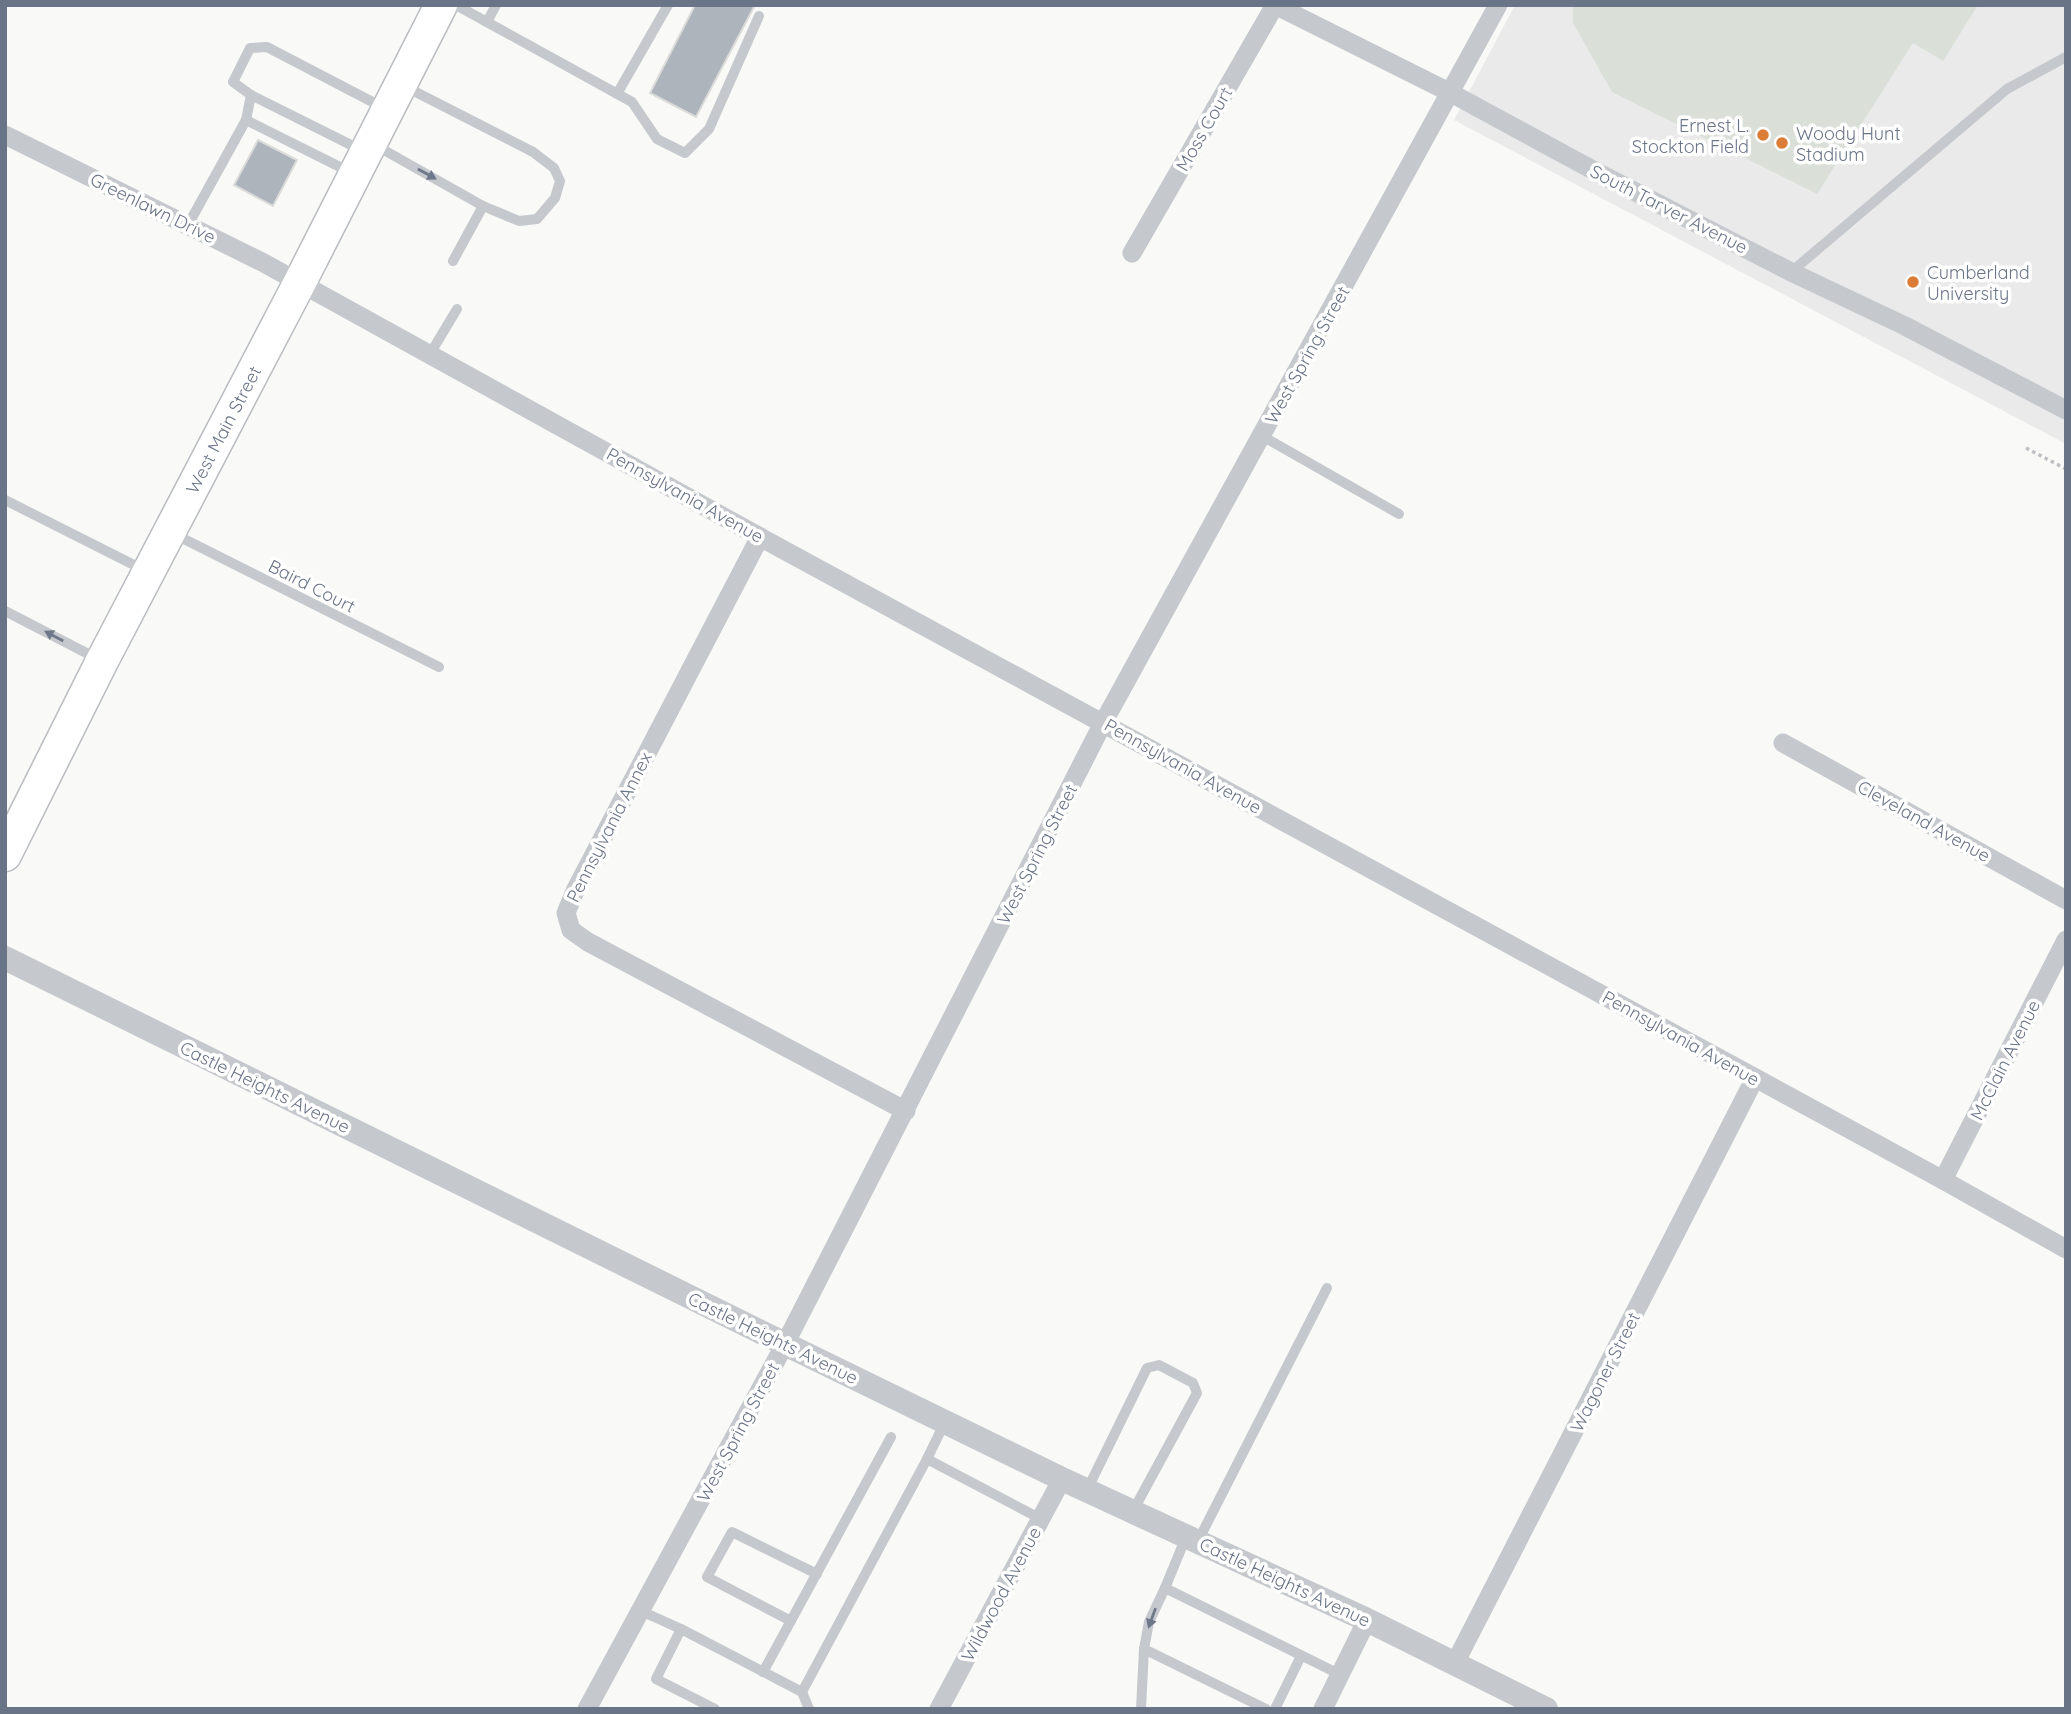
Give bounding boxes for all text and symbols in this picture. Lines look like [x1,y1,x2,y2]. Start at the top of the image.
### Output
street label: Moss Court [1171,83,1237,175]
place label: Ernest L. Stockton Field [1632,114,1749,158]
place label: Woody Hunt Stadium [1796,122,1901,166]
marker: Ernest L. Stockton Field [1755,127,1771,143]
marker: Woody Hunt Stadium [1774,135,1790,151]
street label: South Tarver Avenue [1587,159,1751,259]
street label: Greenlawn Drive [86,168,220,248]
one-way arrow [417,168,437,180]
place label: Cumberland University [1927,261,2030,305]
marker: Cumberland University [1905,274,1921,290]
street label: West Spring Street [1260,282,1354,428]
street label: West Main Street [180,362,266,497]
street label: Pennsylvania Avenue [602,442,768,548]
street label: Baird Court [265,554,359,618]
one-way arrow [44,630,63,642]
street label: Pennsylvania Avenue [1100,713,1266,819]
street label: Pennsylvania Annex [561,748,657,906]
street label: Cleveland Avenue [1854,775,1994,867]
street label: West Spring Street [992,780,1082,928]
street label: Pennsylvania Avenue [1598,985,1764,1091]
street label: McClain Avenue [1965,996,2045,1124]
street label: Castle Heights Avenue [176,1036,354,1138]
street label: Castle Heights Avenue [684,1287,862,1389]
street label: Wagoner Street [1565,1308,1645,1436]
street label: West Spring Street [692,1358,784,1506]
street label: Wildwood Avenue [956,1523,1046,1665]
street label: Castle Heights Avenue [1196,1532,1374,1632]
one-way arrow [1146,1607,1157,1628]

